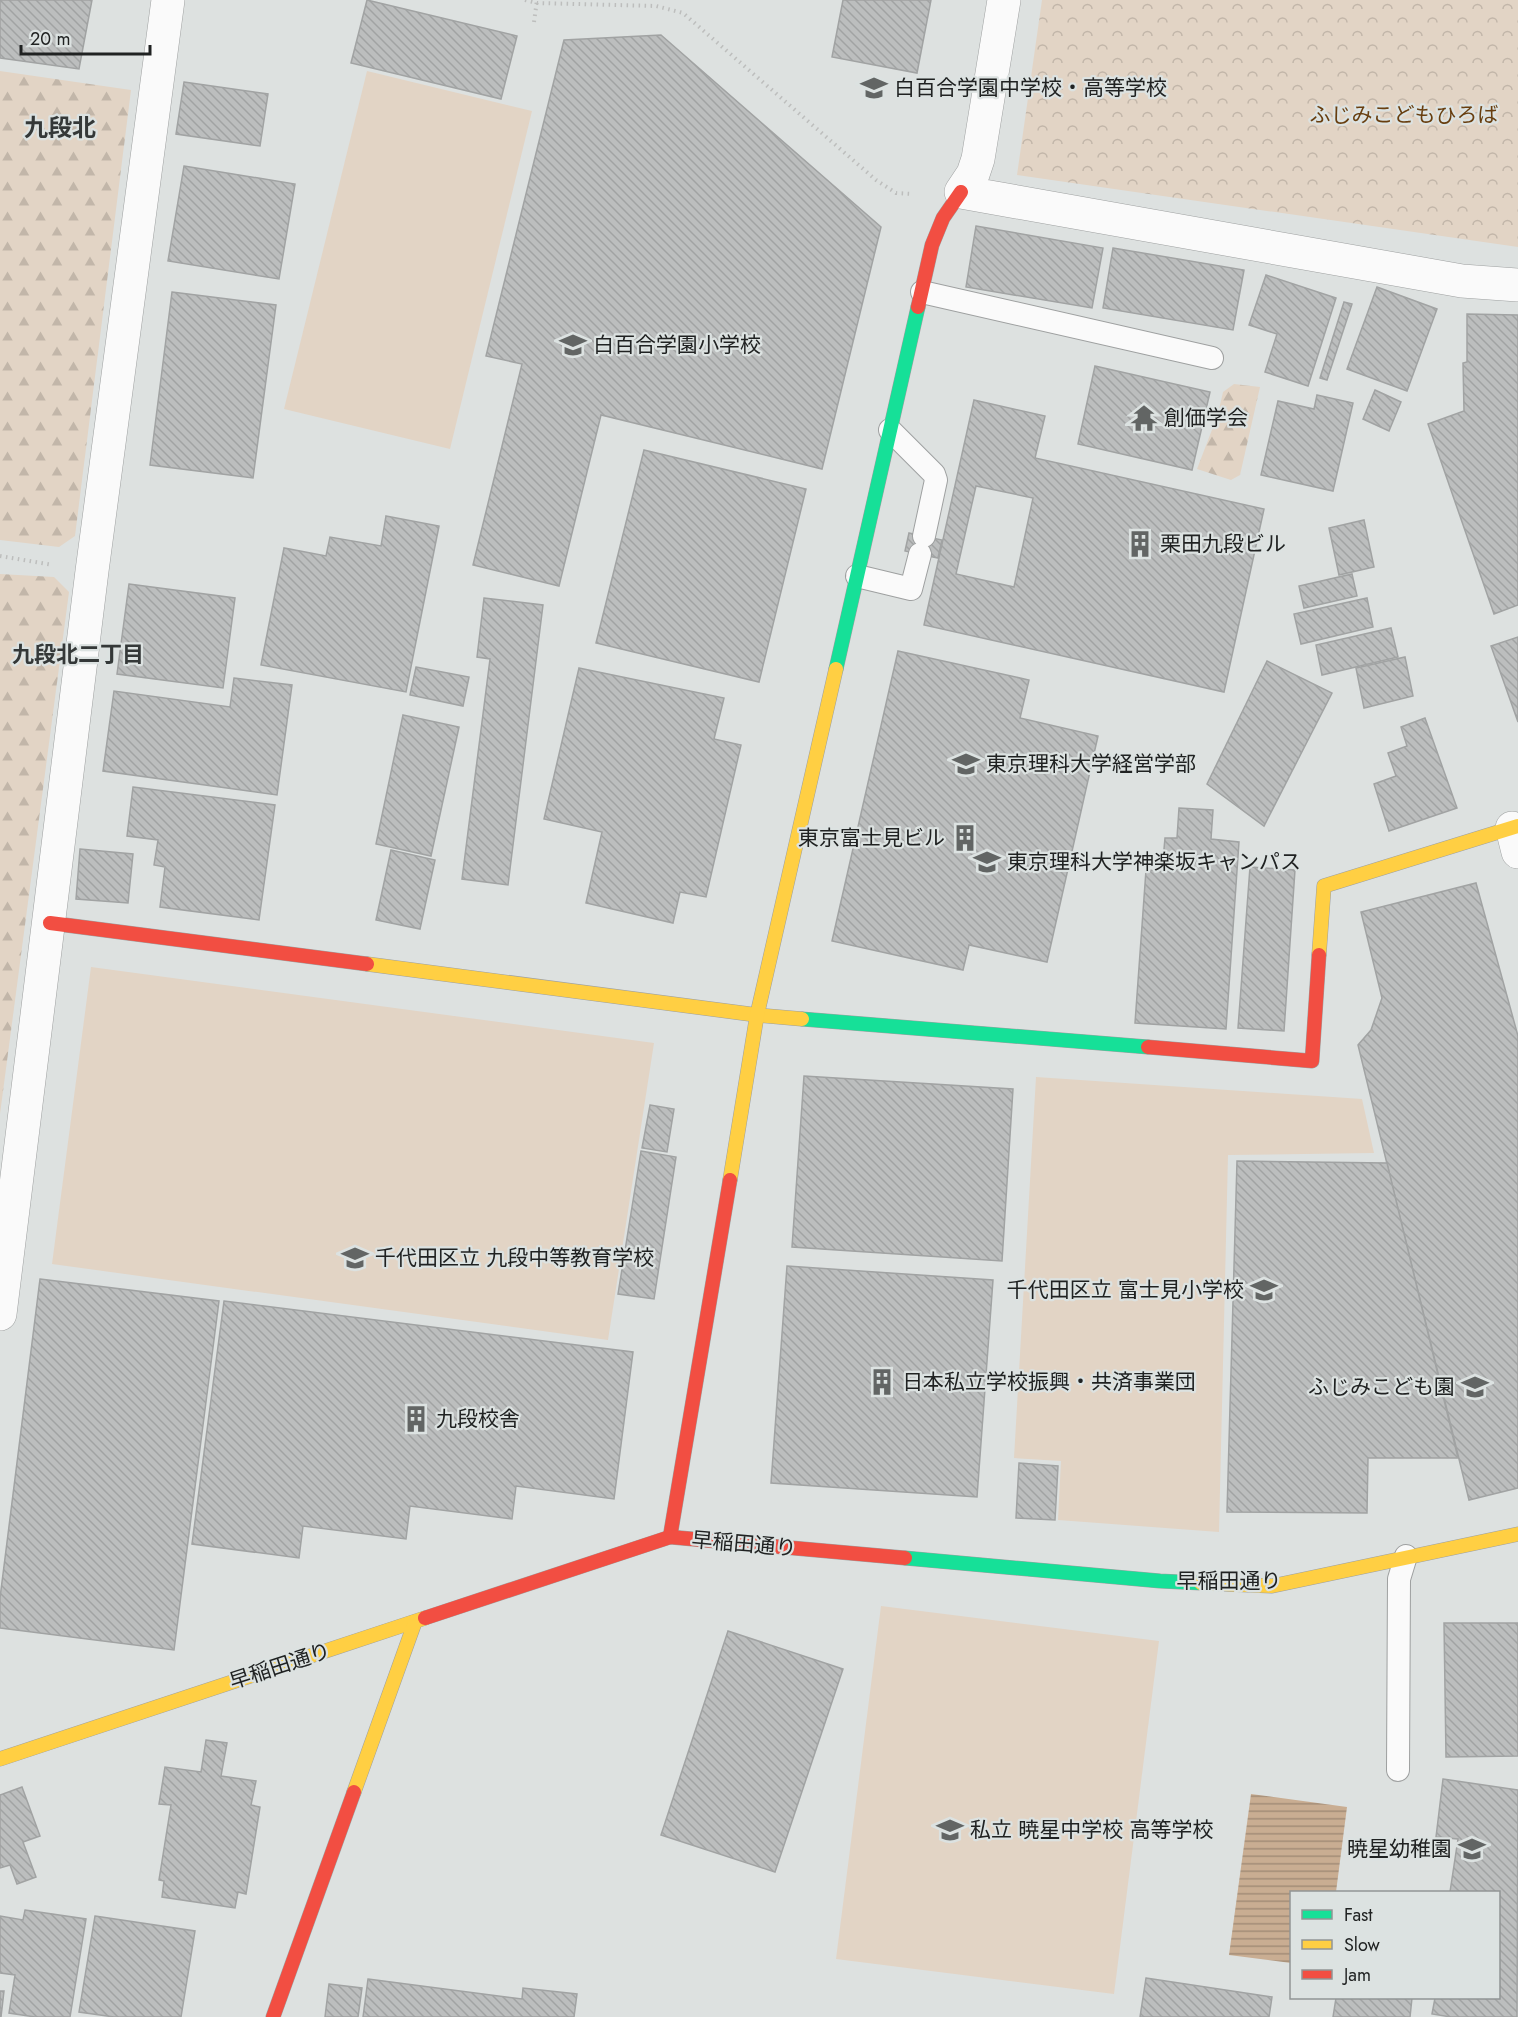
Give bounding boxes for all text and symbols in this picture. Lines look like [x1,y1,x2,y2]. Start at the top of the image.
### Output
scale bar [21,18,150,56]
text: 20 m [30,26,70,52]
school or university icon: 白百合学園中学校・高等学校 [859,73,889,103]
place label: 白百合学園中学校・高等学校 [894,73,1167,103]
park label: ふじみこどもひろば [1310,100,1499,130]
district label: 九段北 [24,110,96,145]
school or university icon: 白百合学園小学校 [558,330,588,360]
place label: 白百合学園小学校 [593,330,761,360]
temple icon: 創価学会 [1129,403,1159,433]
place label: 創価学会 [1164,403,1248,433]
building icon: 栗田九段ビル [1125,529,1155,559]
place label: 栗田九段ビル [1160,529,1286,559]
district label: 九段北二丁目 [12,638,144,670]
school or university icon: 東京理科大学経営学部 [951,749,981,779]
place label: 東京理科大学経営学部 [986,749,1196,779]
place label: 東京富士見ビル [798,823,945,853]
building icon: 東京富士見ビル [950,823,980,853]
school or university icon: 東京理科大学神楽坂キャンパス [972,847,1002,877]
place label: 東京理科大学神楽坂キャンパス [1007,847,1301,877]
school or university icon: 千代田区立 九段中等教育学校 [340,1243,370,1273]
place label: 千代田区立 九段中等教育学校 [375,1243,654,1273]
place label: 千代田区立 富士見小学校 [1007,1275,1244,1305]
school or university icon: 千代田区立 富士見小学校 [1249,1275,1279,1305]
building icon: 日本私立学校振興・共済事業団 [867,1367,897,1397]
place label: 日本私立学校振興・共済事業団 [902,1367,1196,1397]
place label: ふじみこども園 [1308,1372,1455,1402]
school or university icon: ふじみこども園 [1460,1372,1490,1402]
building icon: 九段校舎 [401,1404,431,1434]
place label: 九段校舎 [436,1404,520,1434]
street label: 早稲田通り [690,1524,798,1564]
street label: 早稲田通り [1177,1566,1282,1596]
street label: 早稲田通り [225,1636,335,1696]
school or university icon: 私立 暁星中学校 高等学校 [935,1815,965,1845]
place label: 私立 暁星中学校 高等学校 [970,1815,1214,1845]
place label: 暁星幼稚園 [1347,1834,1452,1864]
school or university icon: 暁星幼稚園 [1457,1834,1487,1864]
legend [1290,1891,1500,1999]
text: Fast [1344,1902,1373,1928]
text: Slow [1344,1932,1381,1958]
text: Jam [1342,1962,1371,1988]

